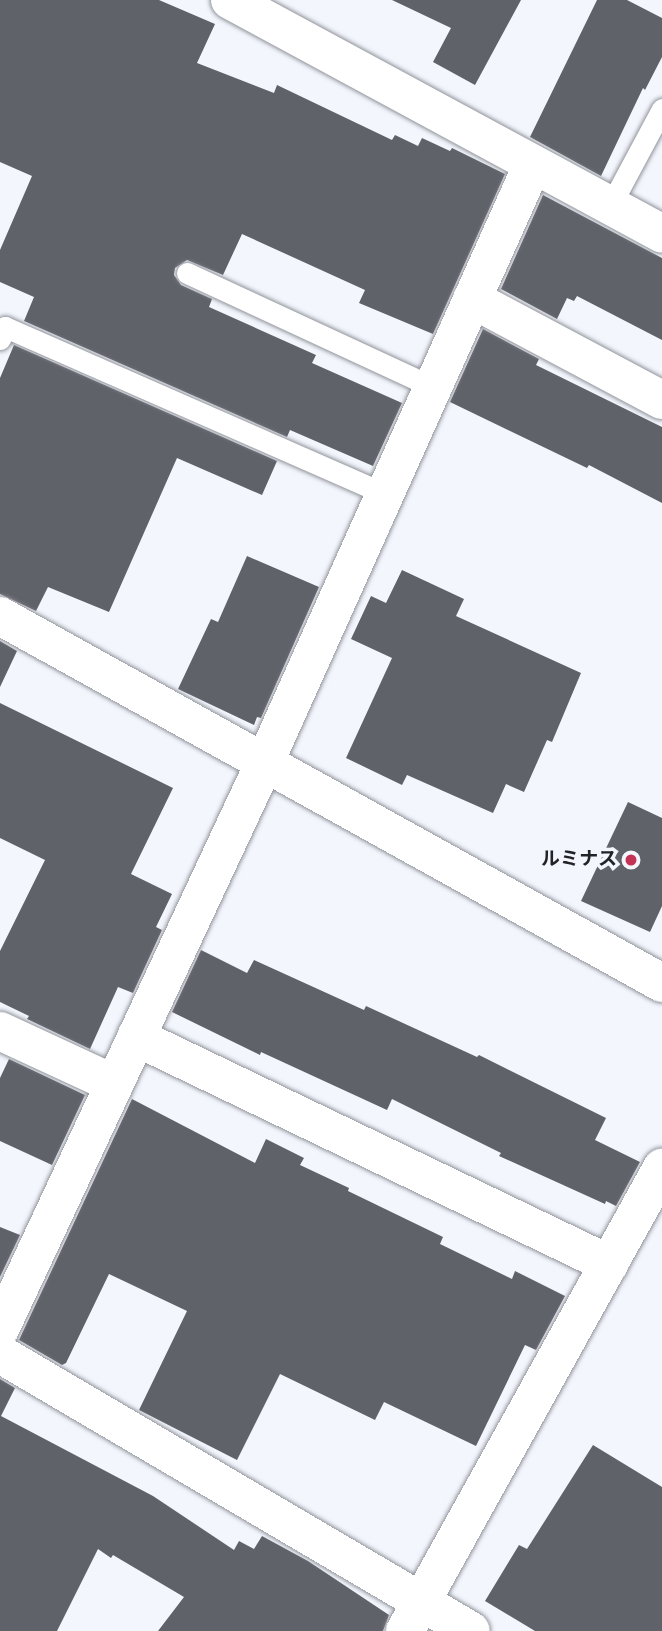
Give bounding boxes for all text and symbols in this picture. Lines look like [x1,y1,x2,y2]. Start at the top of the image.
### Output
place label: ルミナス [541,849,617,871]
marker: ルミナス [623,852,639,868]

